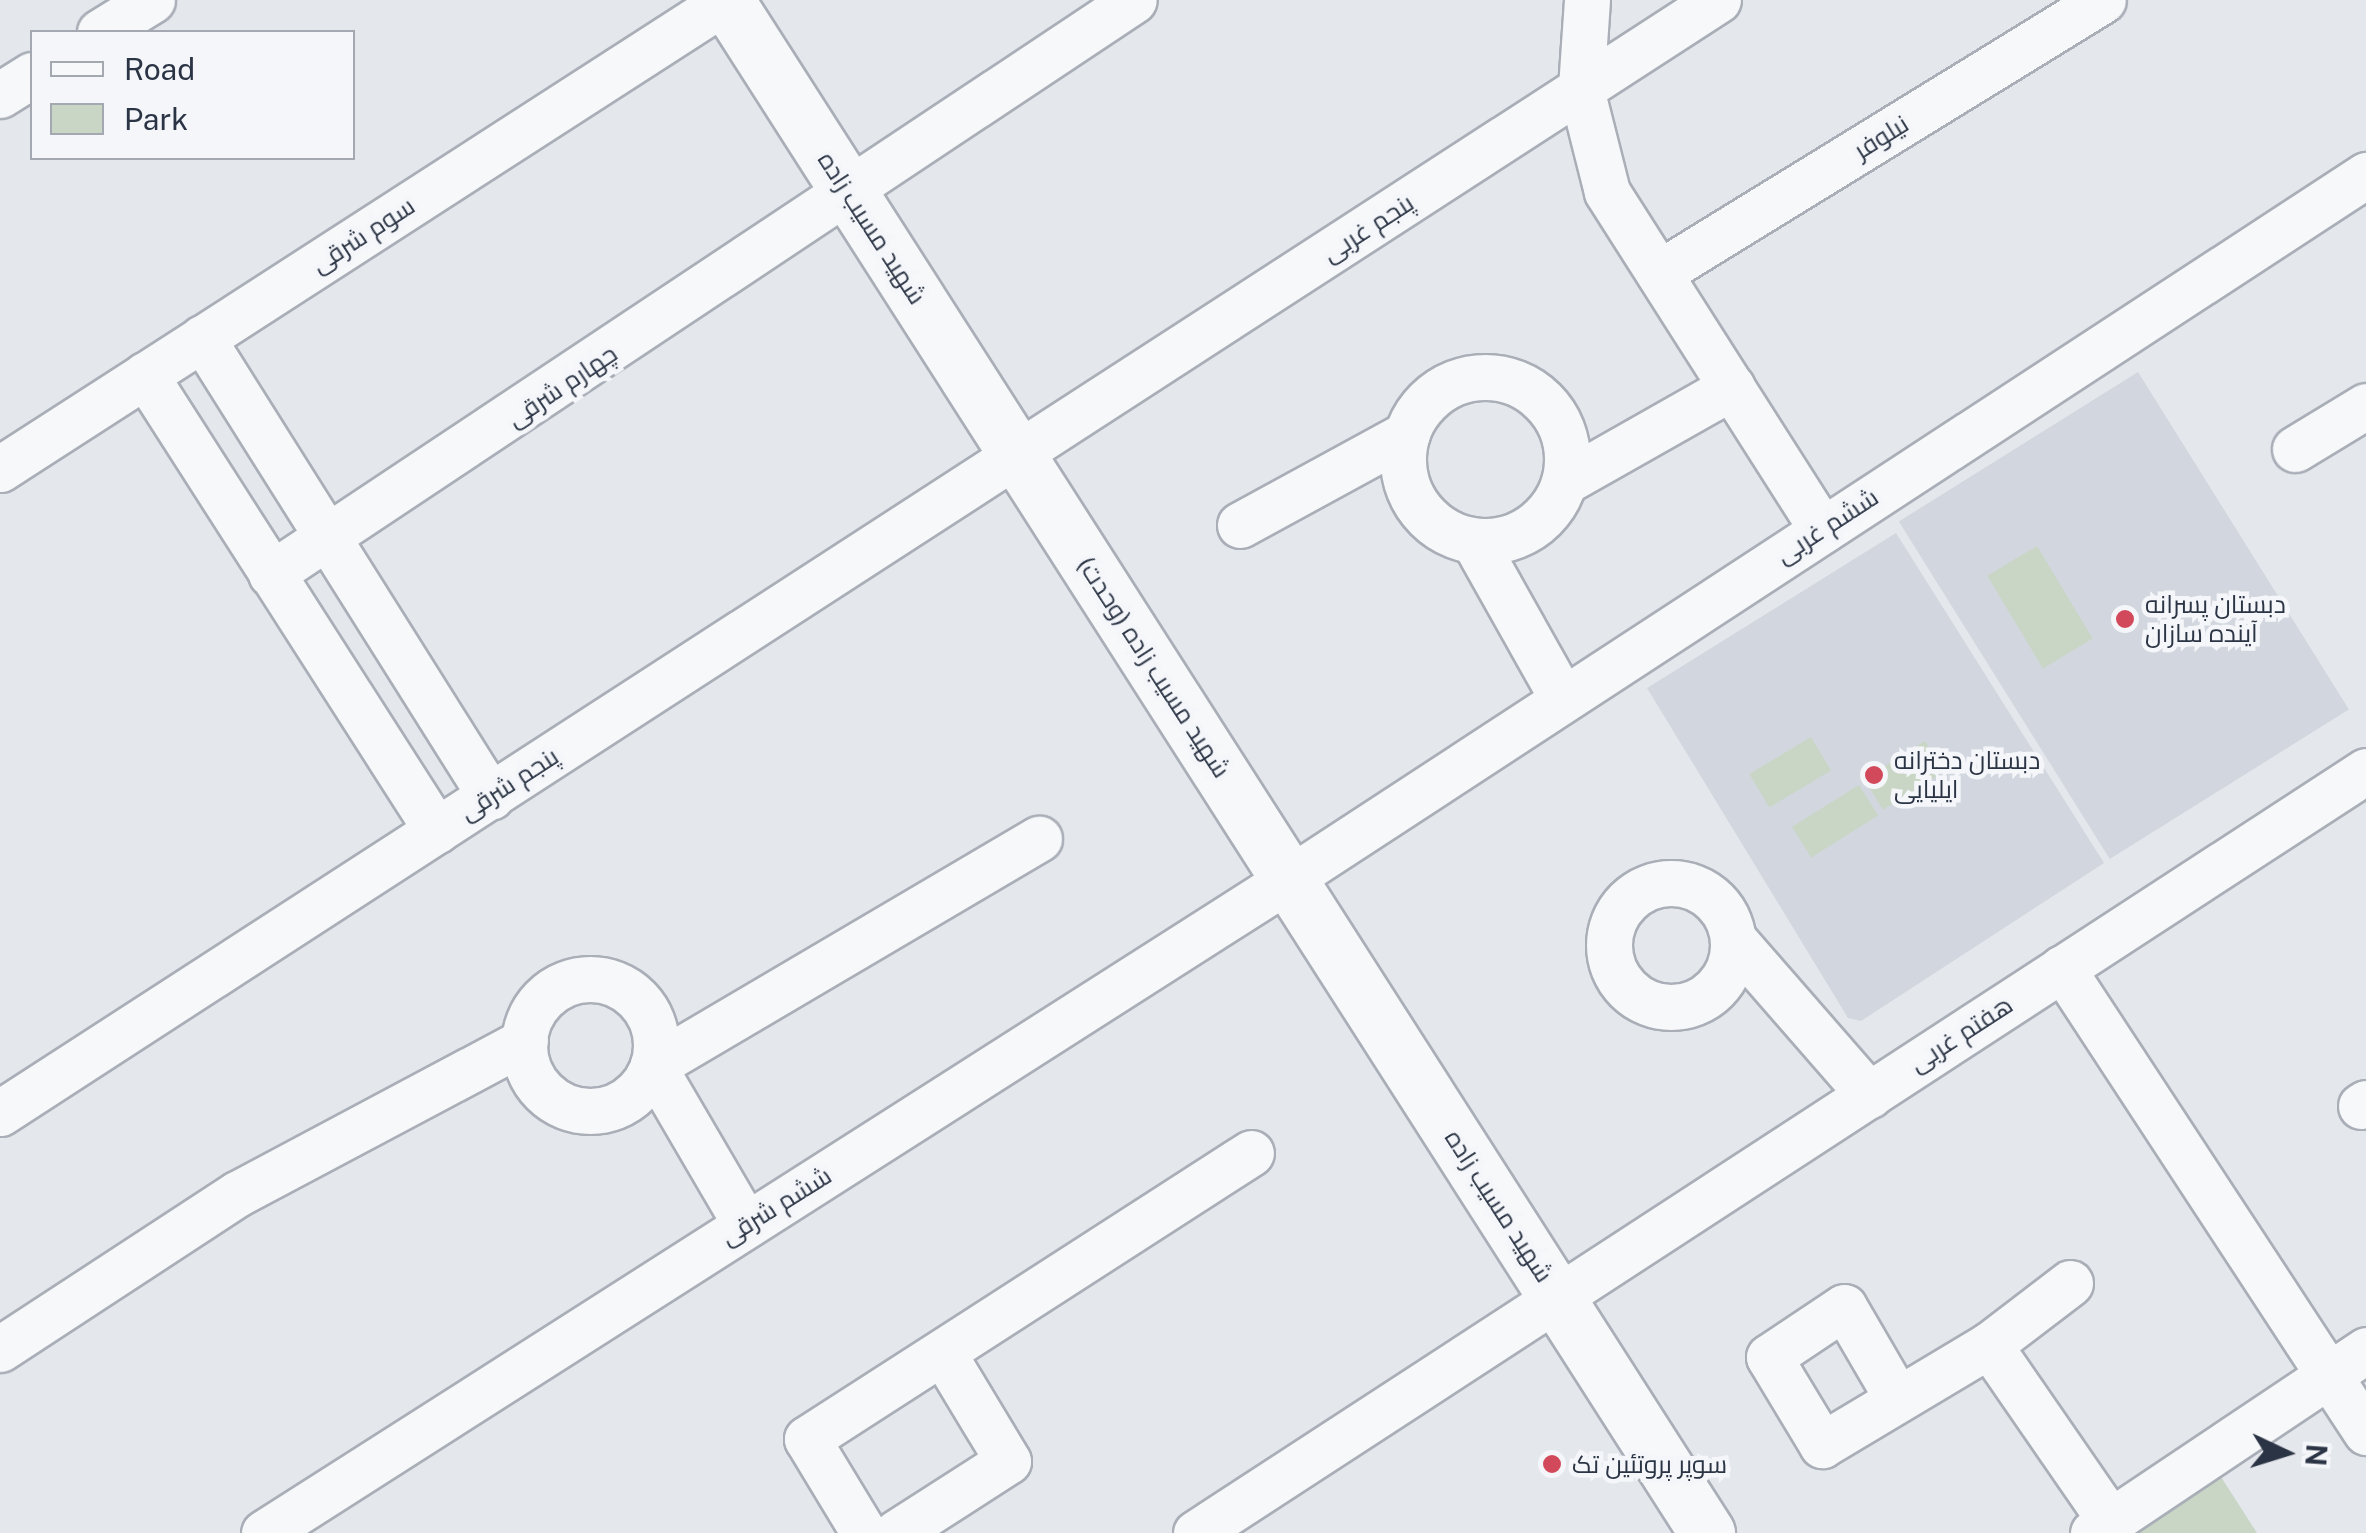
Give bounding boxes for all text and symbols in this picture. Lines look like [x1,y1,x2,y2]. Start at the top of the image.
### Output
legend [30,30,355,160]
text: Road [124,51,195,87]
text: Park [124,101,188,137]
street label: نیلوفر [1848,109,1914,165]
street label: شهید مسیب زاده [812,146,932,310]
street label: پنجم غربی [1317,187,1419,269]
street label: سوم شرقی [306,191,420,279]
street label: چهارم شرقی [501,338,623,434]
street label: ششم غربی [1770,482,1884,570]
street label: شهید مسیب زاده (وحدت) [1071,551,1237,783]
place label: دبستان پسرانه آینده سازان [2145,590,2286,649]
marker: دبستان پسرانه آینده سازان [2114,608,2136,630]
street label: پنجم شرقی [454,741,564,827]
place label: دبستان دخترانه ایلیایی [1894,746,2040,805]
marker: دبستان دخترانه ایلیایی [1863,764,1885,786]
street label: هفتم غربی [1904,990,2018,1078]
street label: شهید مسیب زاده [1439,1124,1559,1288]
street label: ششم شرقی [715,1160,837,1252]
north arrow [2236,1403,2336,1503]
text: N [2299,1443,2334,1467]
place label: سوپر پروتئین تک [1572,1449,1727,1479]
marker: سوپر پروتئین تک [1541,1453,1563,1475]

